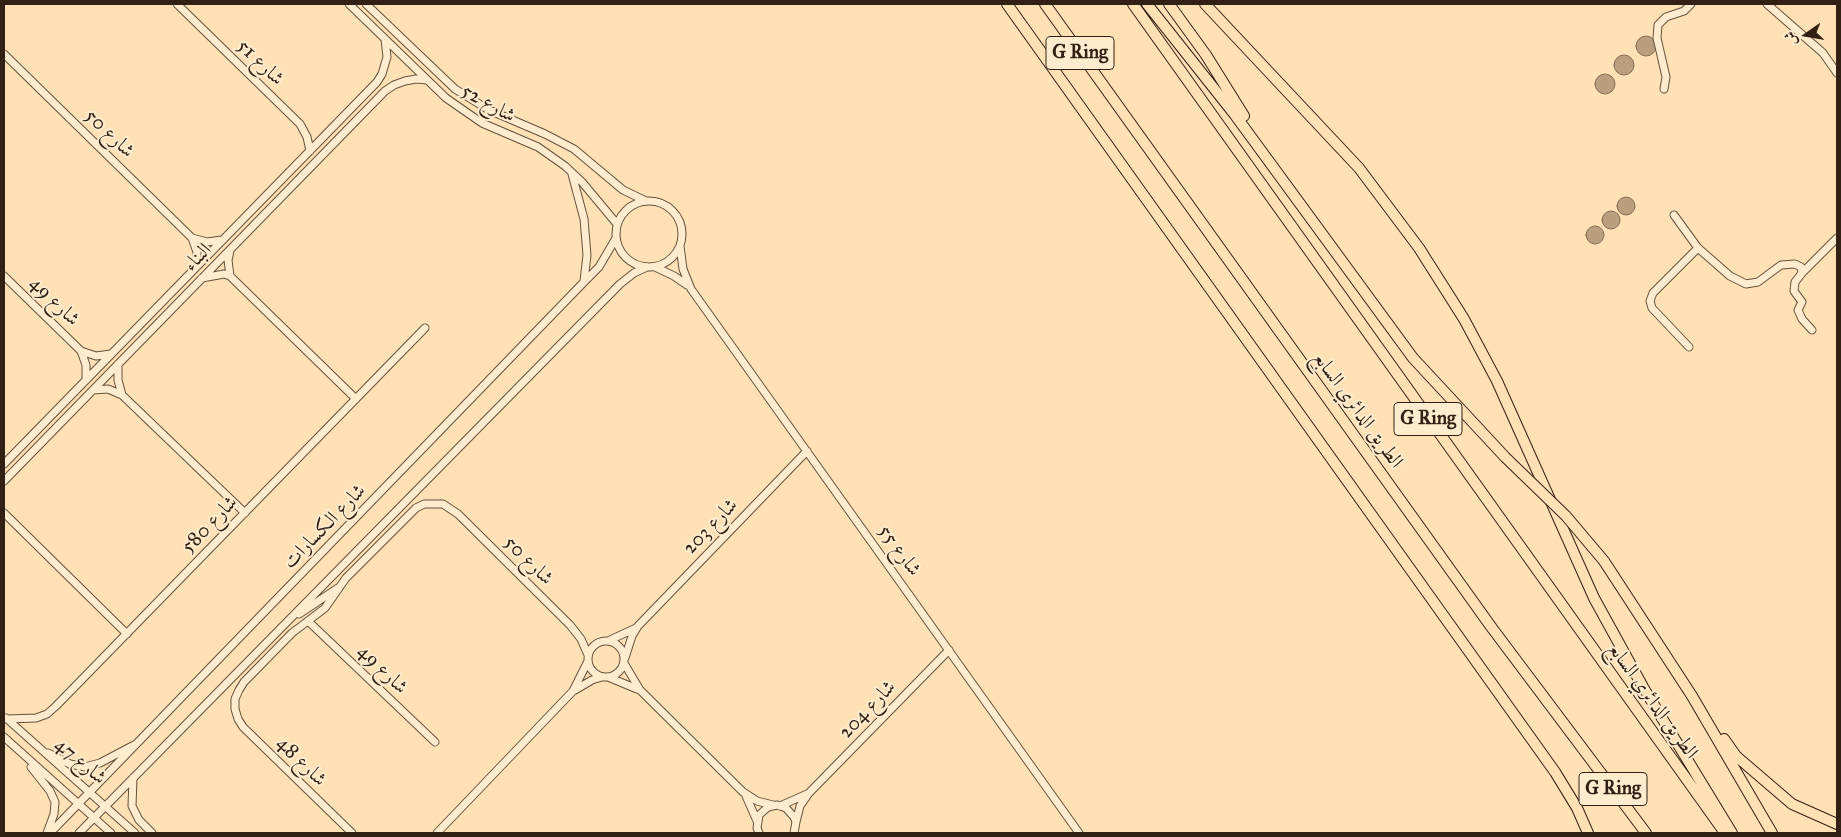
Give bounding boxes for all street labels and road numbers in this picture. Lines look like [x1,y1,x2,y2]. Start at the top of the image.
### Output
street label: شارع 51 [231,35,289,91]
road number: G Ring [1046,36,1114,70]
street label: شارع 52 [457,79,519,129]
street label: شارع 50 [79,105,139,163]
street label: البناء [179,239,217,277]
street label: شارع 49 [24,272,84,332]
street label: الطريق الدائري السابع [1307,347,1407,473]
road number: G Ring [1394,402,1462,436]
street label: شارع الكسارات [278,479,372,575]
street label: شارع 580 [177,491,243,559]
street label: شارع 203 [679,494,743,560]
street label: شارع 55 [872,521,926,581]
street label: شارع 50 [498,531,558,591]
street label: الطريق الدائري السابع [1602,638,1702,764]
street label: شارع 49 [352,640,412,700]
street label: شارع 204 [834,676,902,744]
street label: شارع 48 [271,732,331,792]
street label: شارع 47 [49,734,111,790]
road number: G Ring [1579,772,1647,806]

